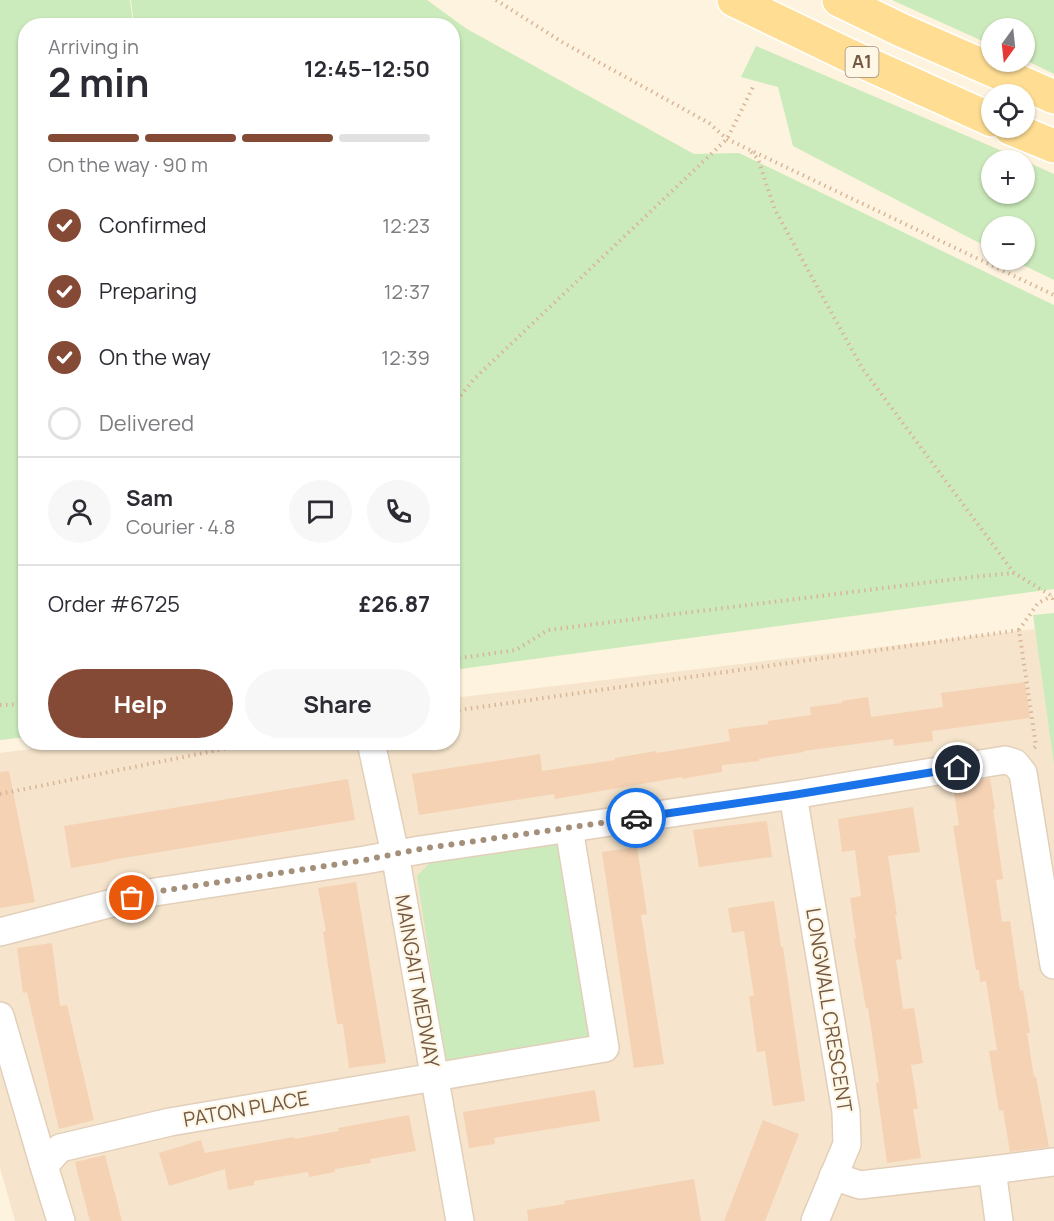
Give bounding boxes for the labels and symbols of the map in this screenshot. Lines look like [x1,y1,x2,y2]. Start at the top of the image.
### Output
north arrow [981,18,1035,72]
road number: A1 [846,47,878,77]
pin [932,742,983,793]
courier [606,788,666,848]
pin [106,872,157,923]
street label: MAINGAIT MEDWAY [389,892,446,1070]
street label: LONGWALL CRESCENT [800,906,859,1114]
street label: PATON PLACE [181,1084,311,1133]

